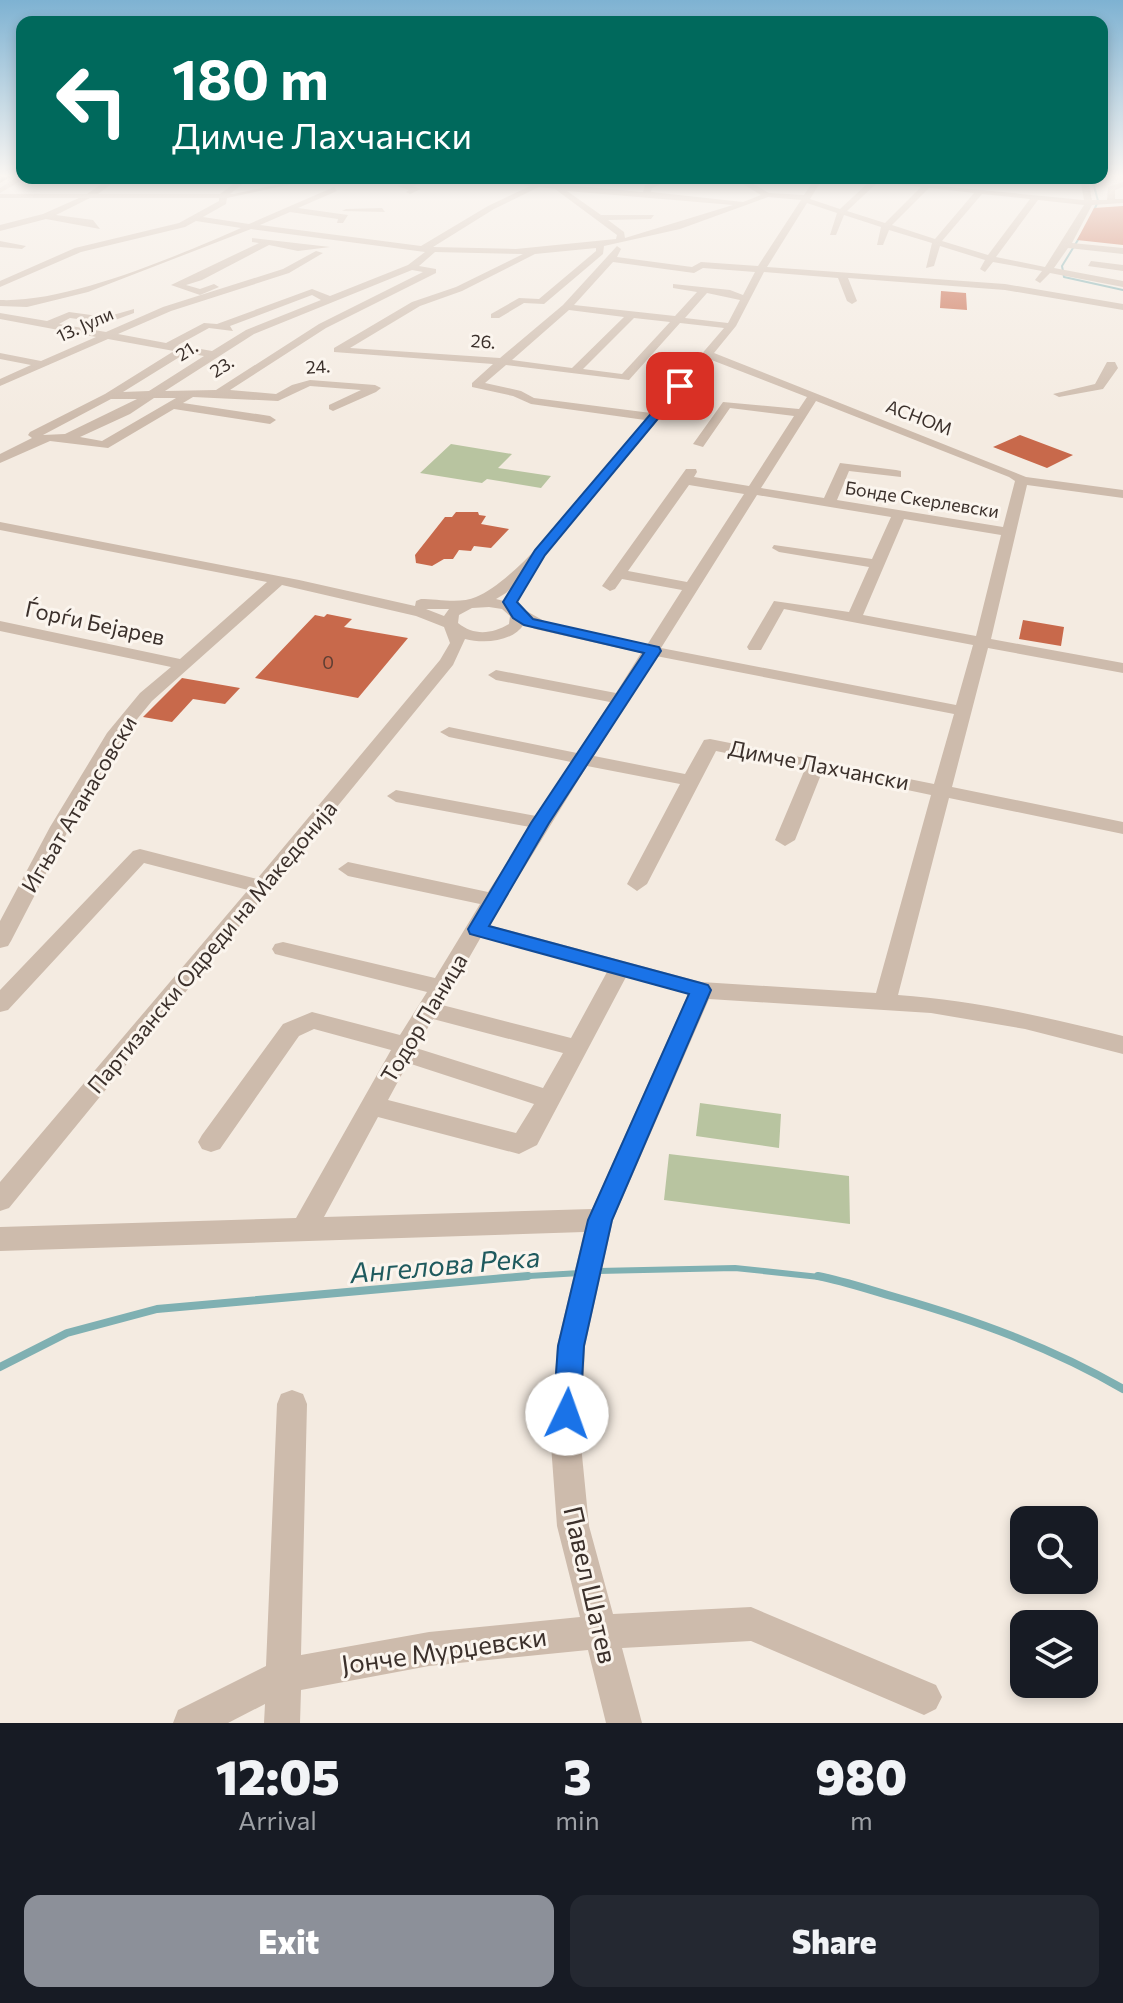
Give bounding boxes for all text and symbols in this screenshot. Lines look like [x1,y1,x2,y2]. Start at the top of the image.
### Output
text: 180 m [172,43,329,112]
icon: left [40,48,144,152]
text: Димче Лахчански [172,112,472,156]
street label: 13. Јули [53,302,116,346]
street label: 26. [470,329,496,353]
street label: 21. [171,335,202,365]
street label: 23. [205,350,238,382]
pin [646,352,714,420]
street label: 24. [305,354,331,378]
icon: arrive [658,364,702,408]
street label: АСНОМ [883,394,956,440]
street label: Бонде Скерлевски [844,476,1001,522]
street label: Ѓорѓи Бејарев [23,595,167,650]
house number: 0 [322,651,334,673]
street label: Игњат Атанасовски [15,710,142,897]
street label: Димче Лахчански [726,734,912,795]
street label: Партизански Одреди на Македонија [81,795,342,1099]
street label: Тодор Паница [374,948,473,1087]
water label: Ангелова Река [347,1239,542,1289]
position arrow [525,1372,609,1456]
street label: Павел Шатев [558,1503,625,1666]
map controls [1010,1506,1098,1698]
button: search [1010,1506,1098,1594]
button: layers [1010,1610,1098,1698]
street label: Јонче Мурџевски [339,1620,549,1679]
text: 12:05 [216,1746,340,1805]
text: 3 [563,1746,592,1805]
text: 980 [815,1746,907,1805]
text: Arrival [238,1804,317,1835]
text: min [555,1804,600,1835]
text: m [850,1804,873,1835]
button: Exit [24,1895,554,1987]
button: Share [570,1895,1099,1987]

